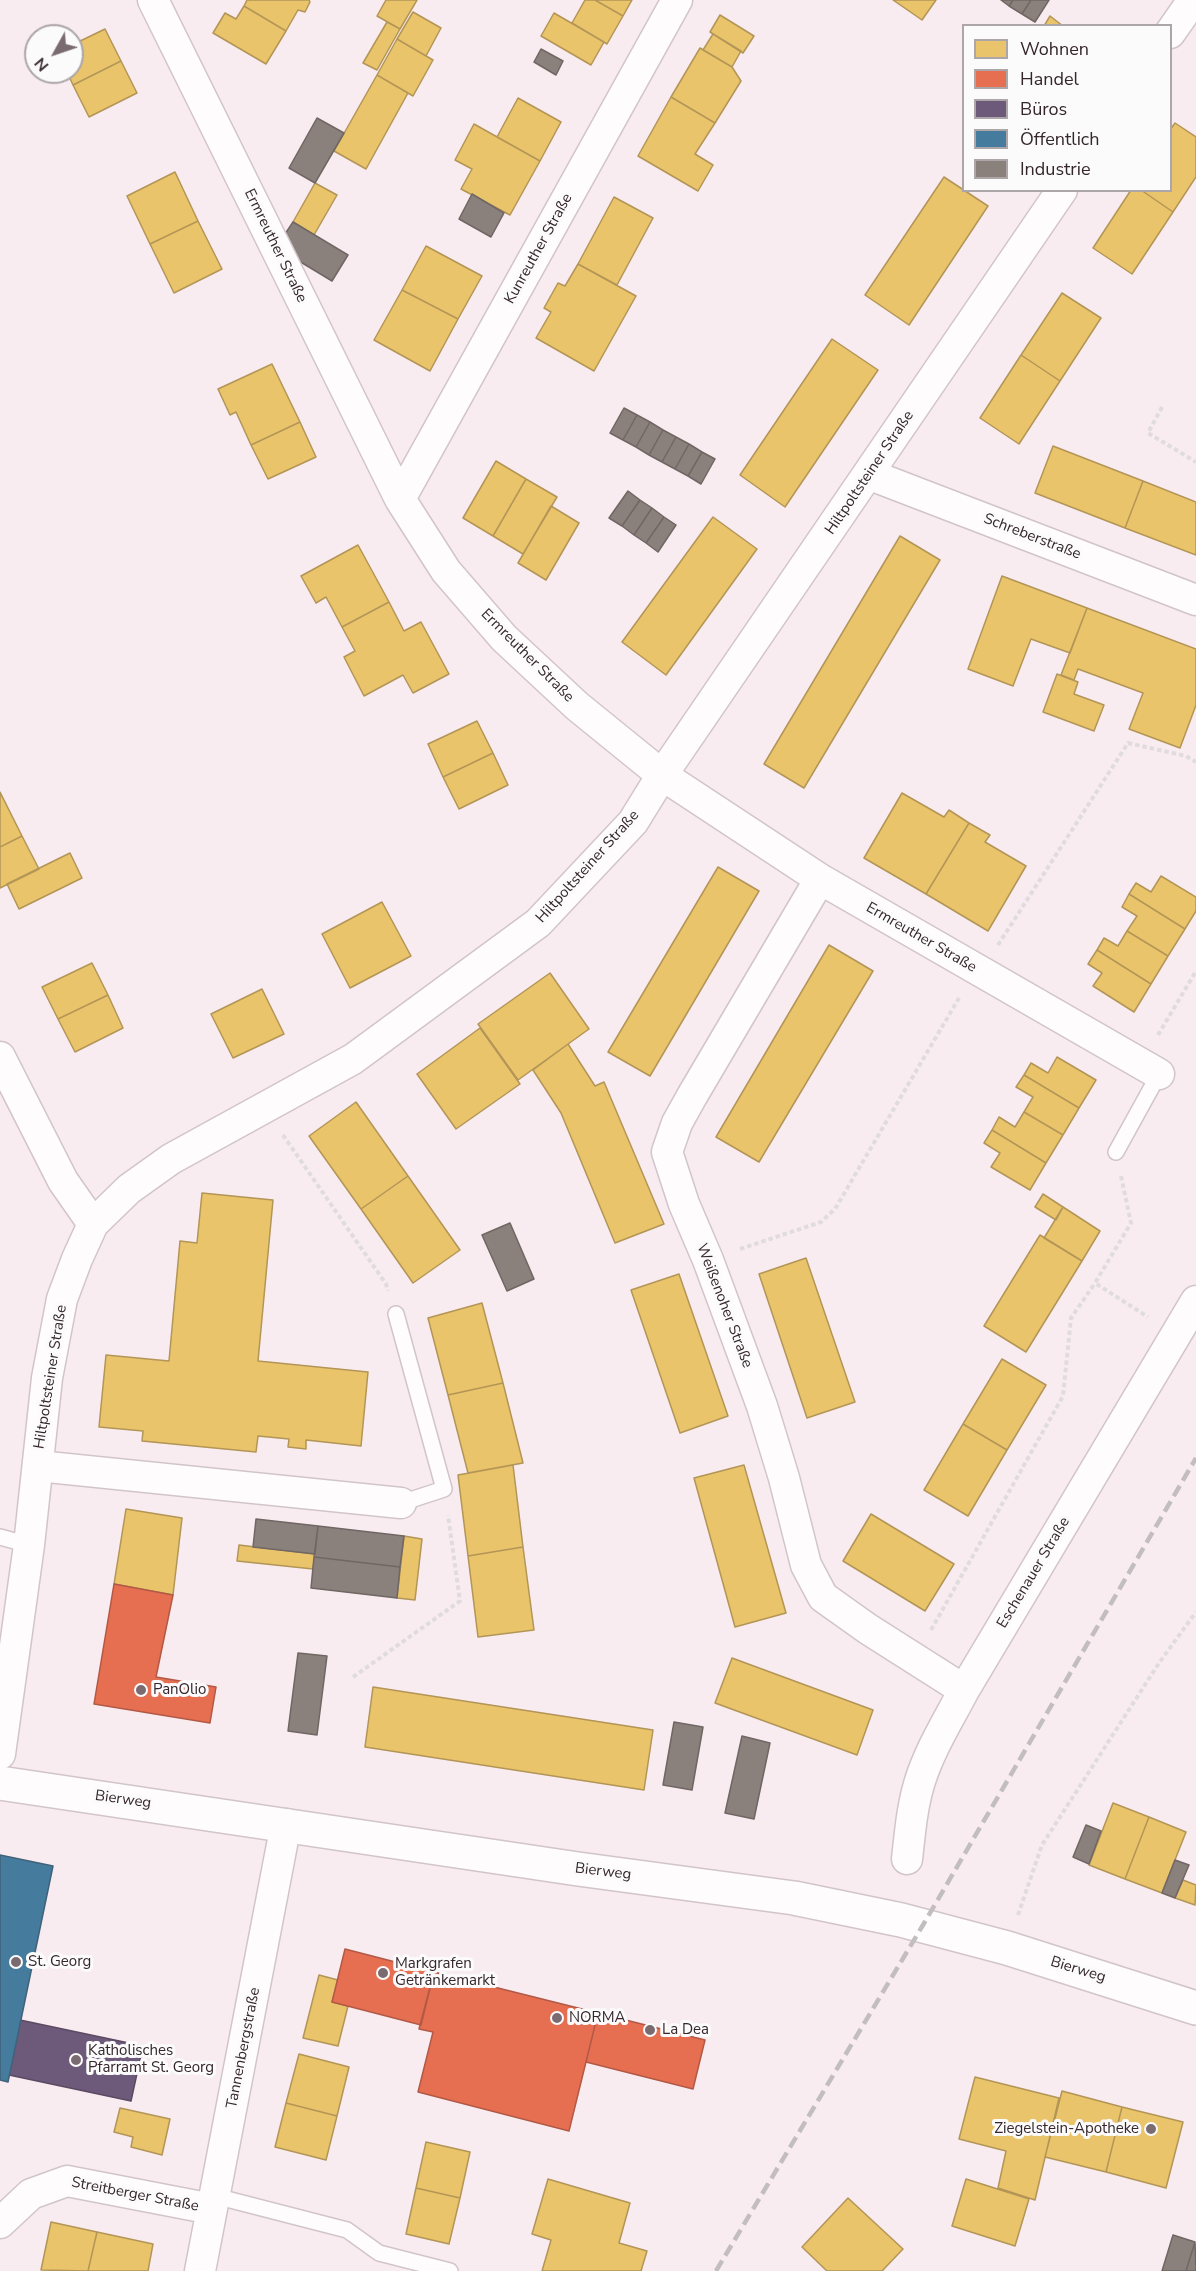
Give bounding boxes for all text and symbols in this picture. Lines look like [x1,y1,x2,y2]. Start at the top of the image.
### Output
north arrow [24,24,84,84]
legend [962,24,1172,192]
text: Wohnen [1020,37,1089,61]
text: N [29,53,54,76]
text: Handel [1020,67,1079,91]
text: Büros [1020,97,1067,121]
text: Öffentlich [1020,127,1099,151]
text: Industrie [1020,157,1091,181]
street label: Ermreuther Straße [240,186,310,306]
street label: Kunreuther Straße [501,191,577,307]
street label: Hiltpoltsteiner Straße [822,408,918,538]
street label: Schreberstraße [981,510,1083,564]
street label: Ermreuther Straße [477,606,577,706]
street label: Hiltpoltsteiner Straße [533,807,643,927]
street label: Ermreuther Straße [863,899,979,977]
street label: Weißenoher Straße [692,1241,756,1371]
street label: Hiltpoltsteiner Straße [31,1304,71,1450]
street label: Eschenauer Straße [994,1514,1074,1632]
place label: PanOlio [153,1681,206,1699]
marker: PanOlio [134,1683,148,1697]
street label: Bierweg [94,1787,152,1813]
street label: Bierweg [574,1860,632,1884]
place label: St. Georg [28,1953,91,1971]
street label: Bierweg [1048,1953,1108,1987]
marker: St. Georg [9,1955,23,1969]
place label: Markgrafen Getränkemarkt [395,1955,495,1990]
marker: Markgrafen Getränkemarkt [376,1966,390,1980]
street label: Tannenbergstraße [223,1986,265,2110]
place label: NORMA [569,2009,625,2027]
marker: NORMA [550,2011,564,2025]
place label: La Dea [662,2021,709,2039]
marker: La Dea [643,2023,657,2037]
place label: Katholisches Pfarramt St. Georg [88,2042,214,2077]
marker: Katholisches Pfarramt St. Georg [69,2053,83,2067]
place label: Ziegelstein-Apotheke [994,2120,1139,2138]
marker: Ziegelstein-Apotheke [1144,2122,1158,2136]
street label: Streitberger Straße [70,2174,200,2216]

